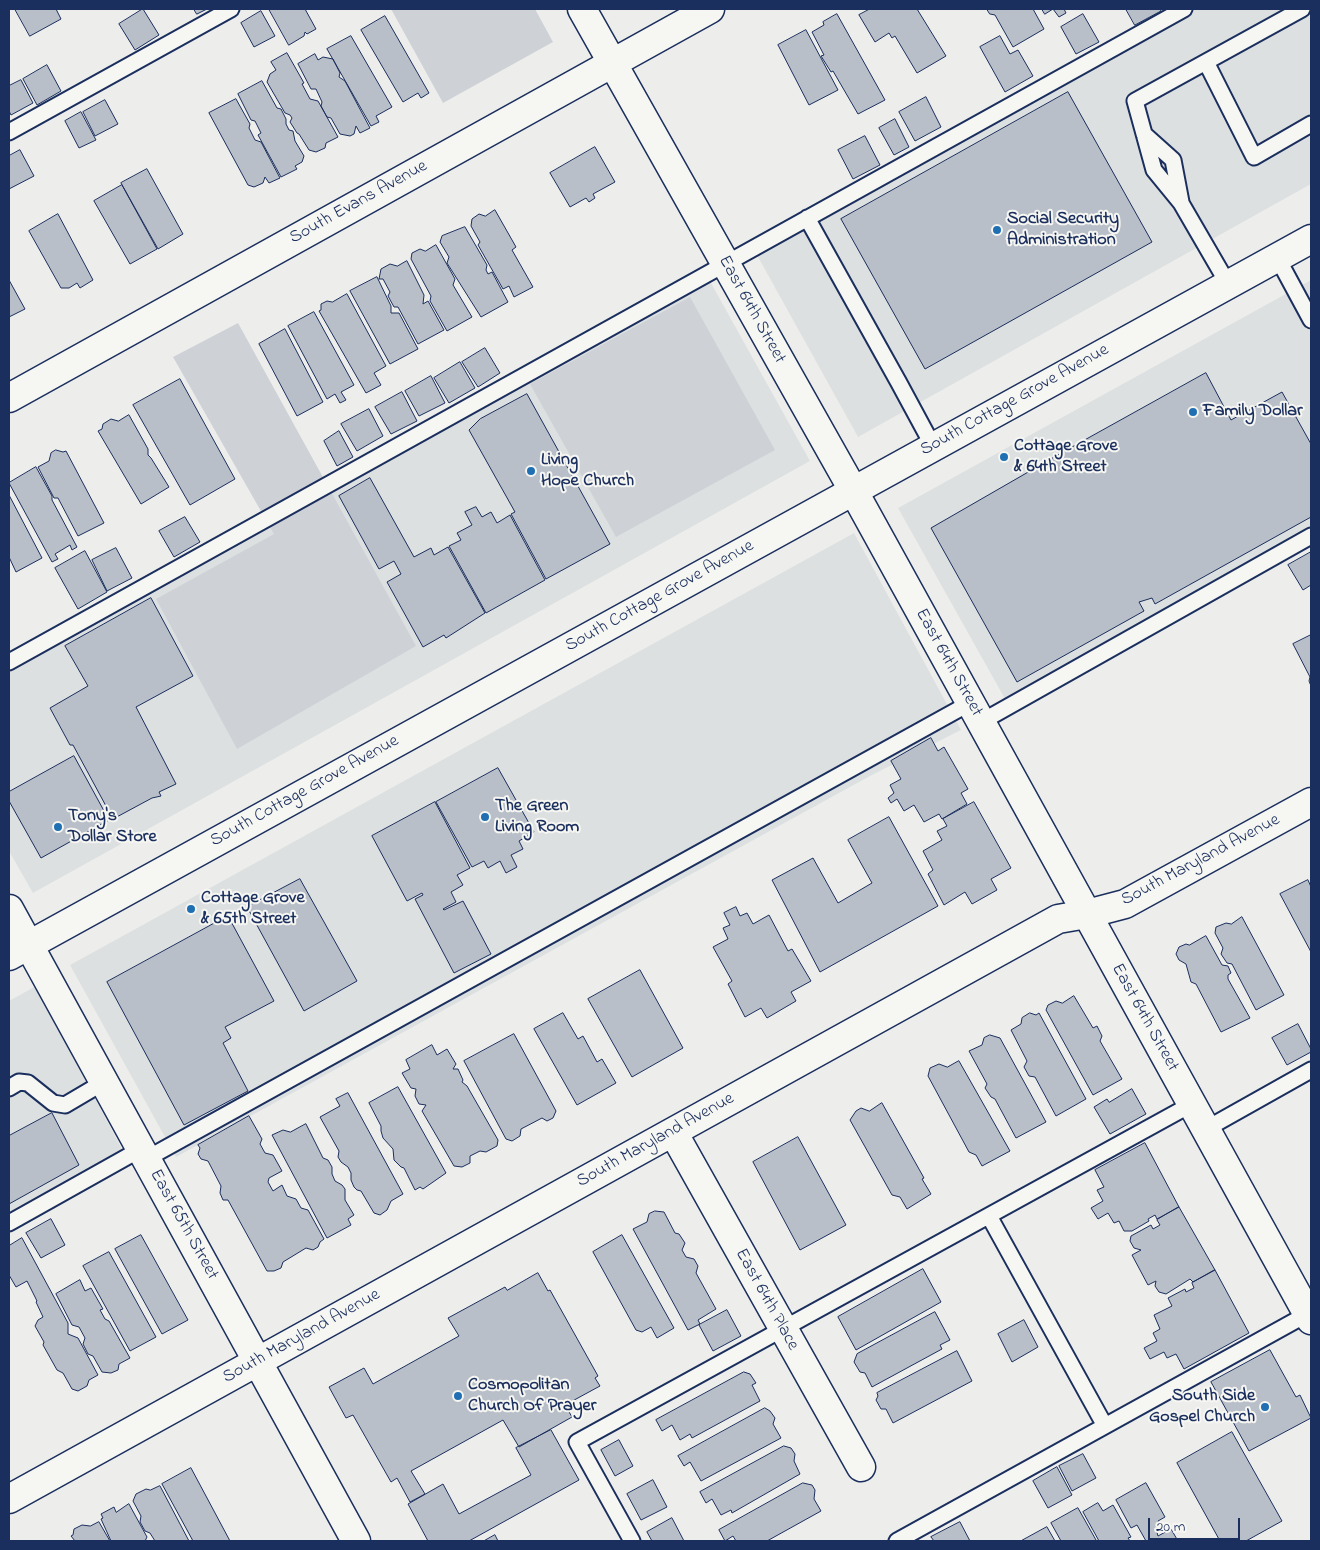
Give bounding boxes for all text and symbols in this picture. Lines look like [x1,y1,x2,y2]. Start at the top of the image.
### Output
street label: South Evans Avenue [286,156,432,250]
place label: Social Security Administration [1007,209,1119,252]
marker: Social Security Administration [991,224,1003,236]
street label: East 64th Street [712,252,790,368]
street label: South Cottage Grove Avenue [917,340,1113,462]
place label: Family Dollar [1203,401,1303,423]
marker: Family Dollar [1187,406,1199,418]
place label: Cottage Grove & 64th Street [1014,436,1117,478]
place label: Living Hope Church [541,450,634,492]
marker: Cottage Grove & 64th Street [998,451,1010,463]
marker: Living Hope Church [525,465,537,477]
street label: South Cottage Grove Avenue [562,536,758,658]
street label: East 64th Street [909,605,987,721]
street label: South Cottage Grove Avenue [207,731,403,853]
place label: The Green Living Room [495,796,579,839]
place label: Tony's Dollar Store [68,806,156,849]
street label: South Maryland Avenue [1118,810,1284,912]
marker: The Green Living Room [479,811,491,823]
marker: Tony's Dollar Store [52,821,64,833]
place label: Cottage Grove & 65th Street [201,888,304,931]
marker: Cottage Grove & 65th Street [185,903,197,915]
street label: East 64th Street [1105,960,1183,1076]
street label: South Maryland Avenue [574,1089,738,1193]
street label: East 65th Street [144,1166,222,1284]
street label: East 64th Place [729,1245,803,1355]
street label: South Maryland Avenue [220,1285,384,1389]
place label: Cosmopolitan Church Of Prayer [468,1375,596,1418]
place label: South Side Gospel Church [1149,1386,1255,1428]
marker: Cosmopolitan Church Of Prayer [452,1390,464,1402]
marker: South Side Gospel Church [1259,1401,1271,1413]
scale bar [1150,1508,1242,1540]
text: 20 m [1156,1516,1185,1538]

